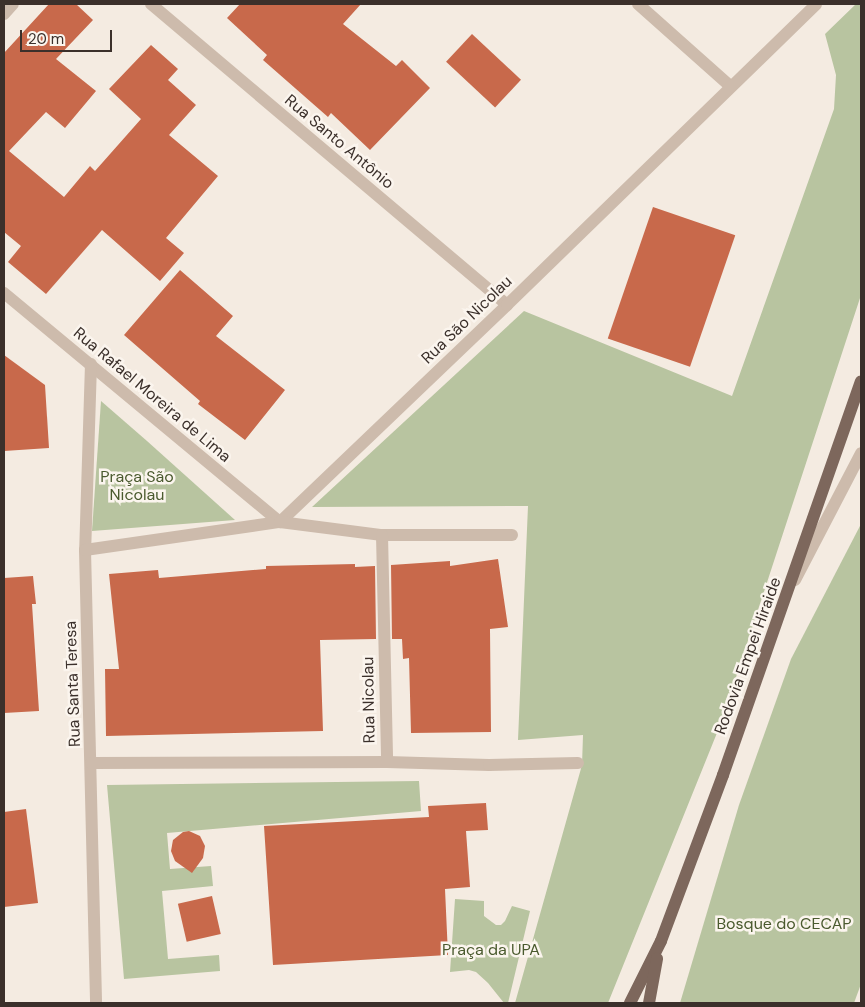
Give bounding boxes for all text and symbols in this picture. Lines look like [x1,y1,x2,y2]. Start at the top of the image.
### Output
scale bar [22,20,115,52]
text: 20 m [28,29,64,49]
street label: Rua Santo Antônio [281,91,397,193]
street label: Rua São Nicolau [418,272,516,368]
street label: Rua Rafael Moreira de Lima [69,324,235,466]
park label: Praça São Nicolau [100,467,174,505]
street label: Rodovia Empei Hiraide [711,575,785,737]
street label: Rua Santa Teresa [61,621,85,747]
street label: Rua Nicolau [359,657,379,743]
park label: Bosque do CECAP [716,914,852,934]
park label: Praça da UPA [442,940,540,960]

